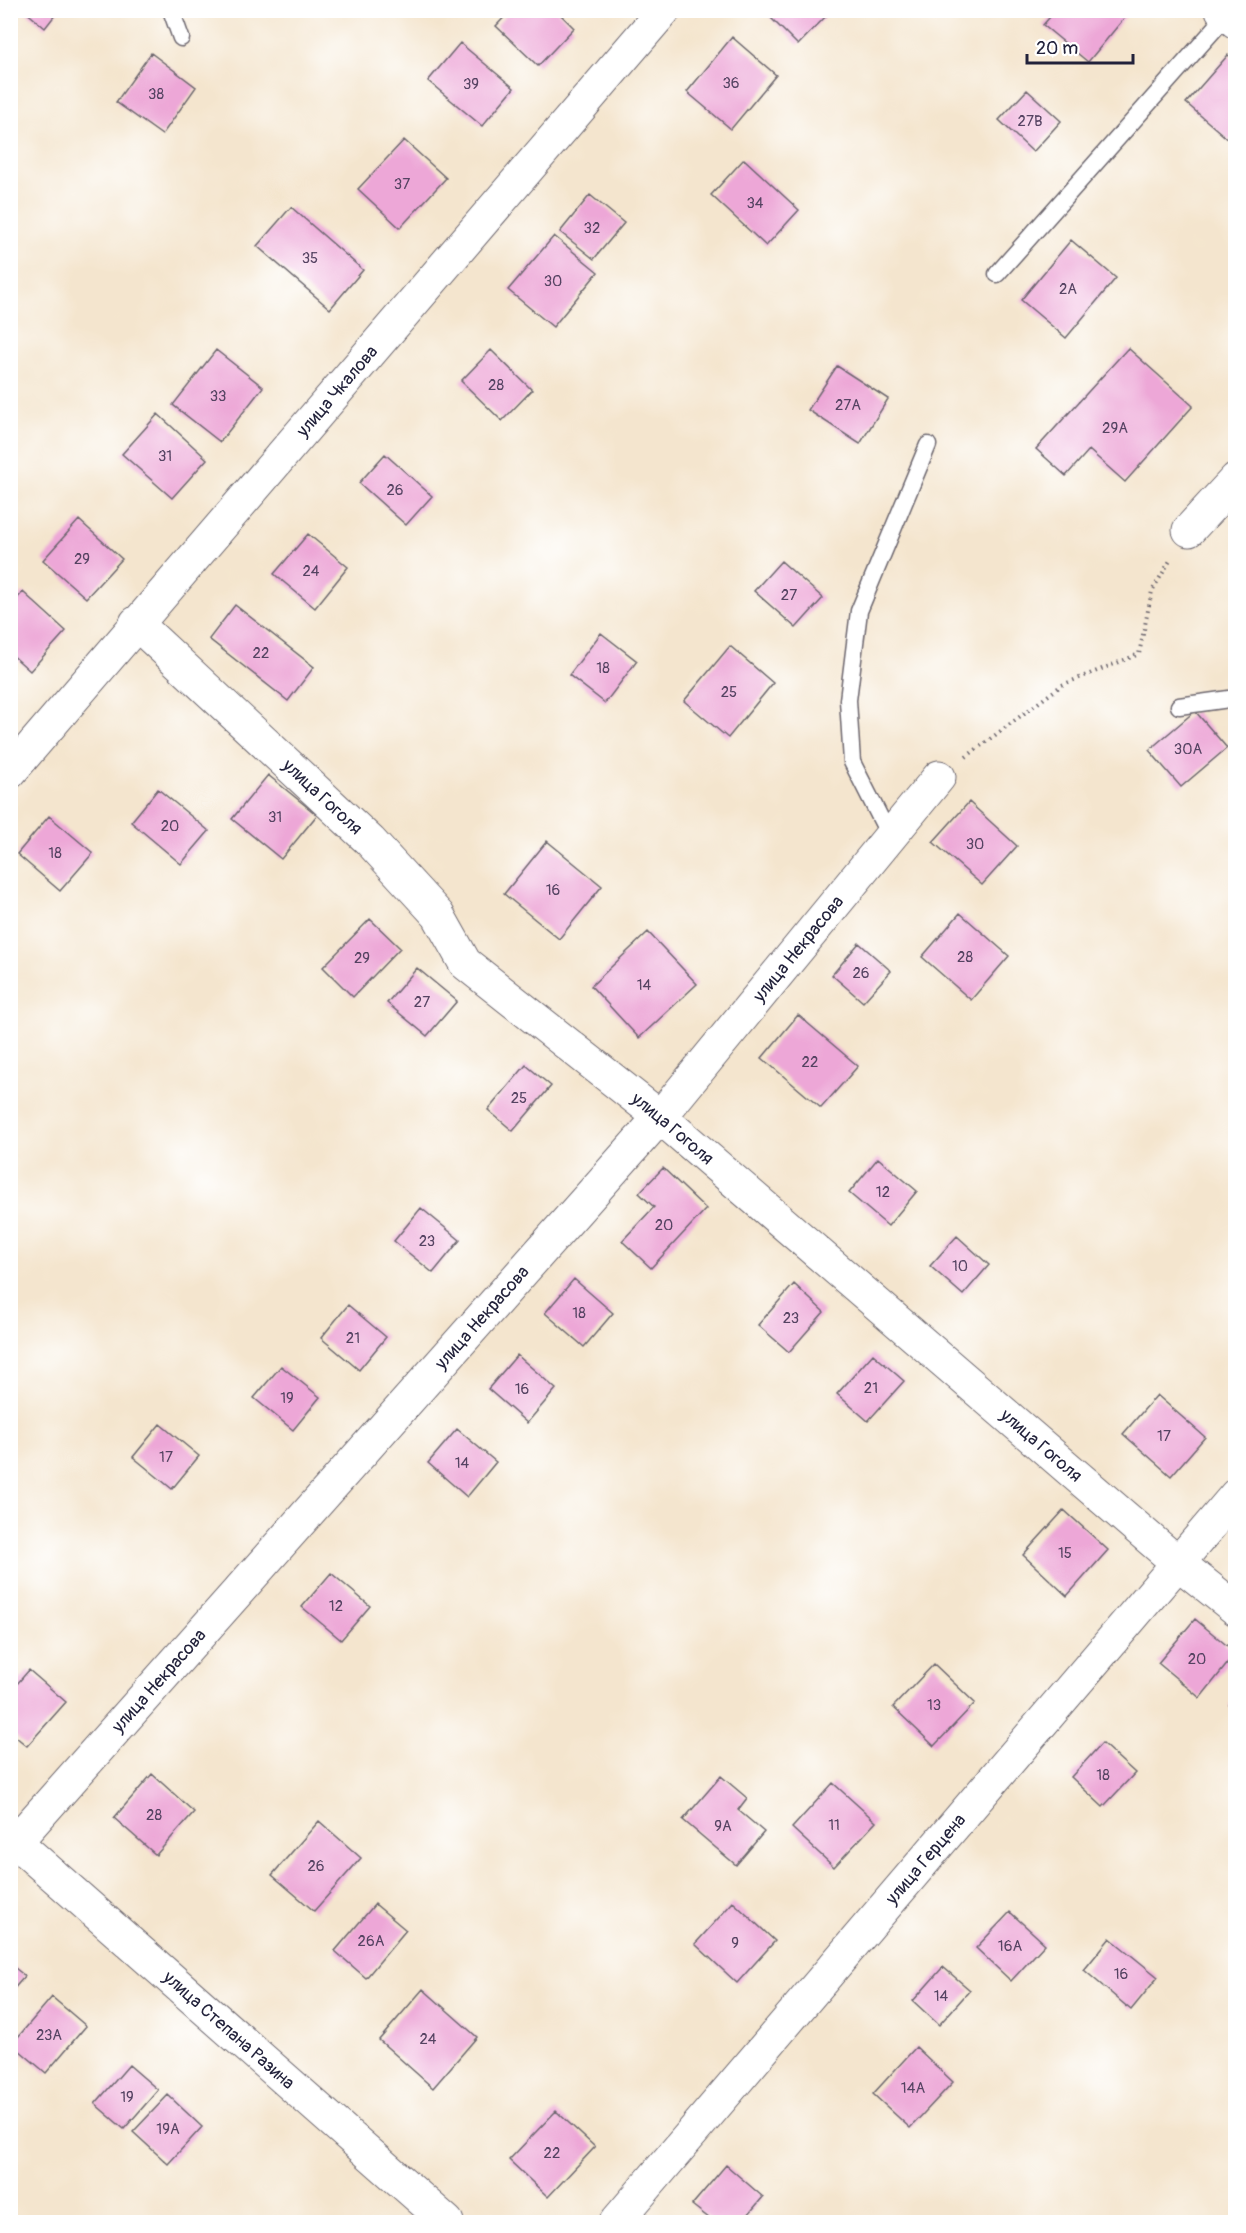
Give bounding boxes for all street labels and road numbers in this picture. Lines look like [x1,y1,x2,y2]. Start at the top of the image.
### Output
street label: улица Чкалова [291,340,383,442]
street label: улица Гоголя [277,753,367,840]
street label: улица Некрасова [747,891,849,1007]
street label: улица Гоголя [626,1087,719,1170]
street label: улица Некрасова [429,1261,534,1375]
street label: улица Гоголя [995,1403,1087,1487]
street label: улица Некрасова [106,1624,211,1738]
street label: улица Герцена [880,1809,971,1910]
street label: улица Степана Разина [158,1965,300,2094]

